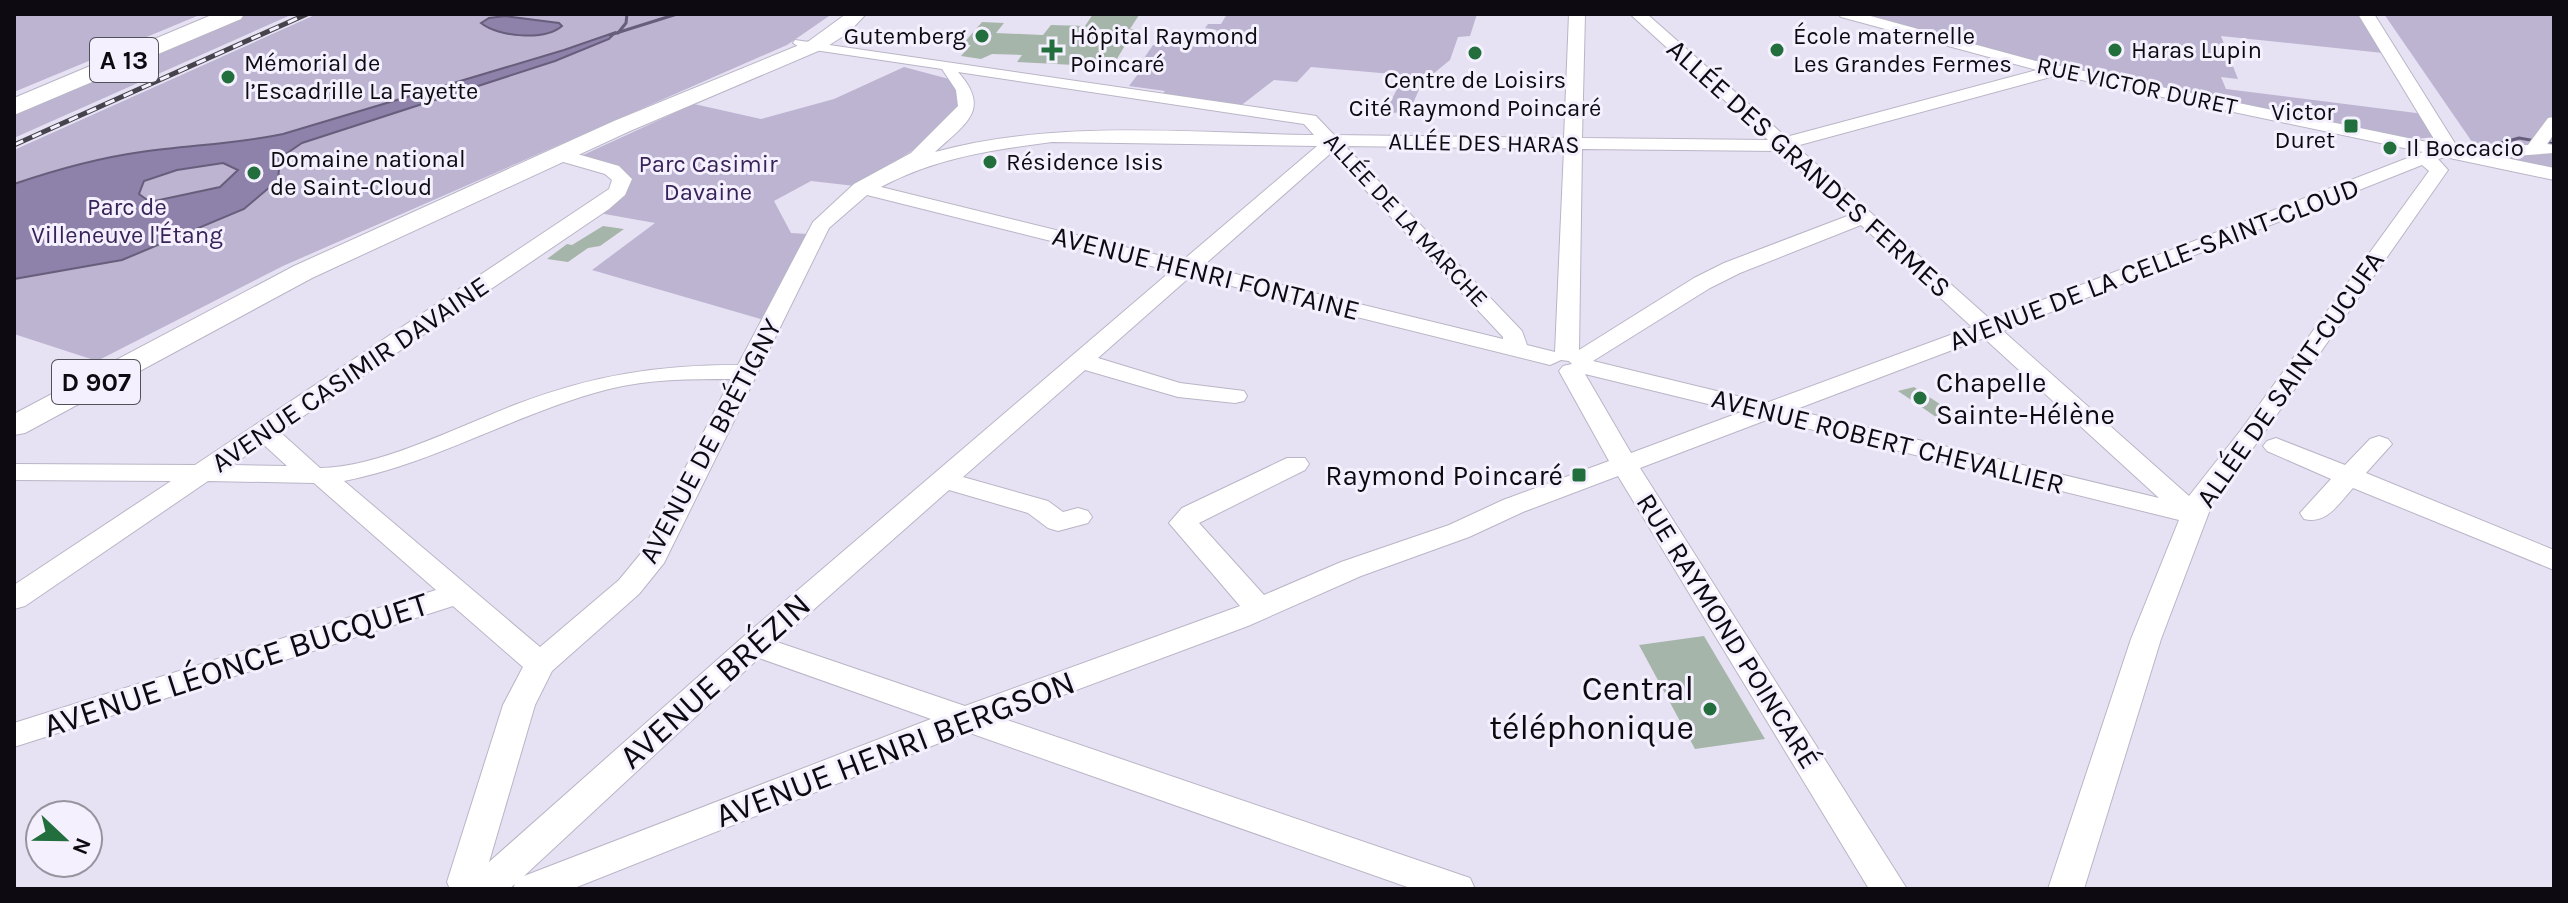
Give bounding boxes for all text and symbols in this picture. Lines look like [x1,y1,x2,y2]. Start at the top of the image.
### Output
place label: École maternelle Les Grandes Fermes [1793,21,2012,78]
place label: Gutemberg [844,22,966,50]
place label: Hôpital Raymond Poincaré [1070,22,1258,78]
marker: Gutemberg [973,27,991,45]
street label: ALLÉE DES GRANDES FERMES [1660,31,1958,304]
place label: Haras Lupin [2131,36,2262,64]
road number: A 13 [90,38,158,82]
marker: Hôpital Raymond Poincaré [1041,39,1063,61]
marker: École maternelle Les Grandes Fermes [1768,41,1786,59]
marker: Haras Lupin [2106,41,2124,59]
marker: Centre de Loisirs Cité Raymond Poincaré [1466,44,1484,62]
place label: Mémorial de l’Escadrille La Fayette [244,49,478,105]
street label: RUE VICTOR DURET [2034,51,2240,121]
place label: Centre de Loisirs Cité Raymond Poincaré [1349,66,1601,122]
marker: Mémorial de l’Escadrille La Fayette [219,68,237,86]
place label: Victor Duret [2271,98,2335,154]
marker: Victor Duret [2342,117,2360,135]
street label: ALLÉE DES HARAS [1388,126,1580,159]
street label: ALLÉE DE LA MARCHE [1318,127,1495,313]
place label: Il Boccacio [2406,134,2524,162]
marker: Il Boccacio [2381,139,2399,157]
place label: Domaine national de Saint-Cloud [270,145,466,201]
place label: Résidence Isis [1006,148,1163,176]
park label: Parc Casimir Davaine [638,150,778,206]
marker: Résidence Isis [981,153,999,171]
marker: Domaine national de Saint-Cloud [245,164,263,182]
street label: AVENUE DE LA CELLE-SAINT-CLOUD [1944,170,2364,358]
park label: Parc de Villeneuve l'Étang [31,193,223,249]
street label: AVENUE HENRI FONTAINE [1049,219,1363,327]
street label: ALLÉE DE SAINT-CUCUFA [2188,244,2391,513]
street label: AVENUE CASIMIR DAVAINE [205,269,495,479]
street label: AVENUE DE BRÉTIGNY [631,312,789,569]
road number: D 907 [52,360,140,404]
place label: Chapelle Sainte-Hélène [1936,366,2115,431]
street label: AVENUE ROBERT CHEVALLIER [1708,381,2068,501]
marker: Chapelle Sainte-Hélène [1911,389,1929,407]
place label: Raymond Poincaré [1325,459,1563,492]
marker: Raymond Poincaré [1570,466,1588,484]
street label: RUE RAYMOND POINCARÉ [1630,487,1827,775]
street label: AVENUE LÉONCE BUCQUET [38,583,434,746]
street label: AVENUE BRÉZIN [611,584,819,777]
street label: AVENUE HENRI BERGSON [710,662,1080,836]
place label: Central téléphonique [1489,669,1694,748]
marker: Central téléphonique [1701,700,1719,718]
north arrow [24,799,104,879]
text: N [67,834,97,858]

